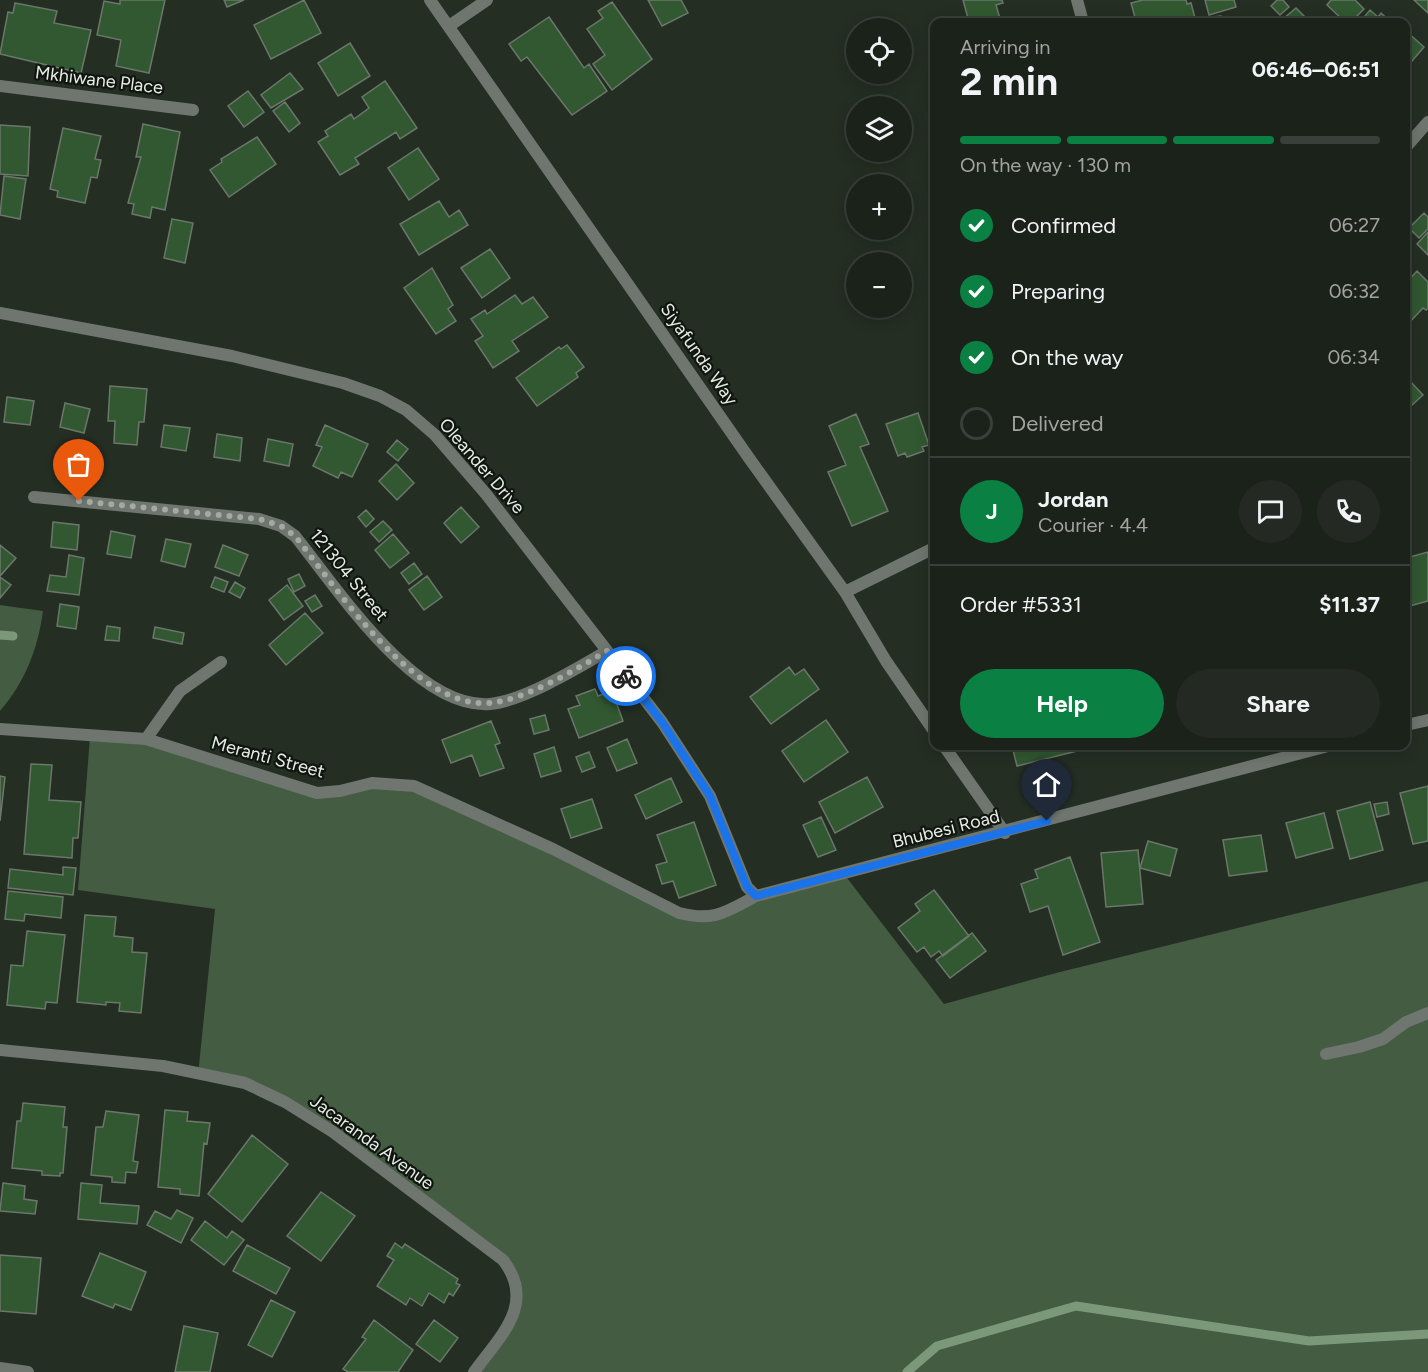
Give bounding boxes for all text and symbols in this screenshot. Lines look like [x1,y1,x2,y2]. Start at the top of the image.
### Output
map controls [846,18,912,318]
button: locate [846,18,912,84]
text: Arriving in [960,35,1050,59]
text: 06:46–06:51 [1252,56,1380,83]
text: 2 min [960,58,1058,105]
street label: Mkhiwane Place [34,61,164,99]
button: layers [846,96,912,162]
text: On the way · 130 m [960,153,1131,177]
button: + [846,174,912,240]
icon: check [960,209,993,242]
text: Confirmed [1011,212,1116,239]
text: 06:27 [1329,213,1380,237]
button: − [846,252,912,318]
icon: check [960,275,993,308]
text: Preparing [1011,278,1105,305]
text: 06:32 [1329,279,1380,303]
street label: Siyafunda Way [656,299,743,410]
icon: check [960,341,993,374]
text: On the way [1011,344,1123,371]
text: 06:34 [1328,345,1380,369]
text: Delivered [1011,410,1104,437]
street label: Oleander Drive [434,414,530,518]
pin [53,439,104,501]
icon: bag [62,448,95,481]
button: chat [1239,480,1302,543]
button: phone [1317,480,1380,543]
text: Jordan [1038,486,1109,513]
text: J [985,498,998,525]
text: Courier · 4.4 [1038,513,1148,537]
street label: 121304 Street [305,524,393,626]
text: Order #5331 [960,591,1082,618]
text: $11.37 [1319,591,1380,618]
courier [596,646,656,706]
icon: bike [610,660,643,693]
button: Help [960,669,1164,738]
button: Share [1176,669,1380,738]
street label: Meranti Street [209,731,327,783]
pin [1021,759,1072,821]
icon: home [1030,768,1063,801]
street label: Bhubesi Road [890,805,1002,853]
street label: Jacaranda Avenue [306,1090,438,1194]

